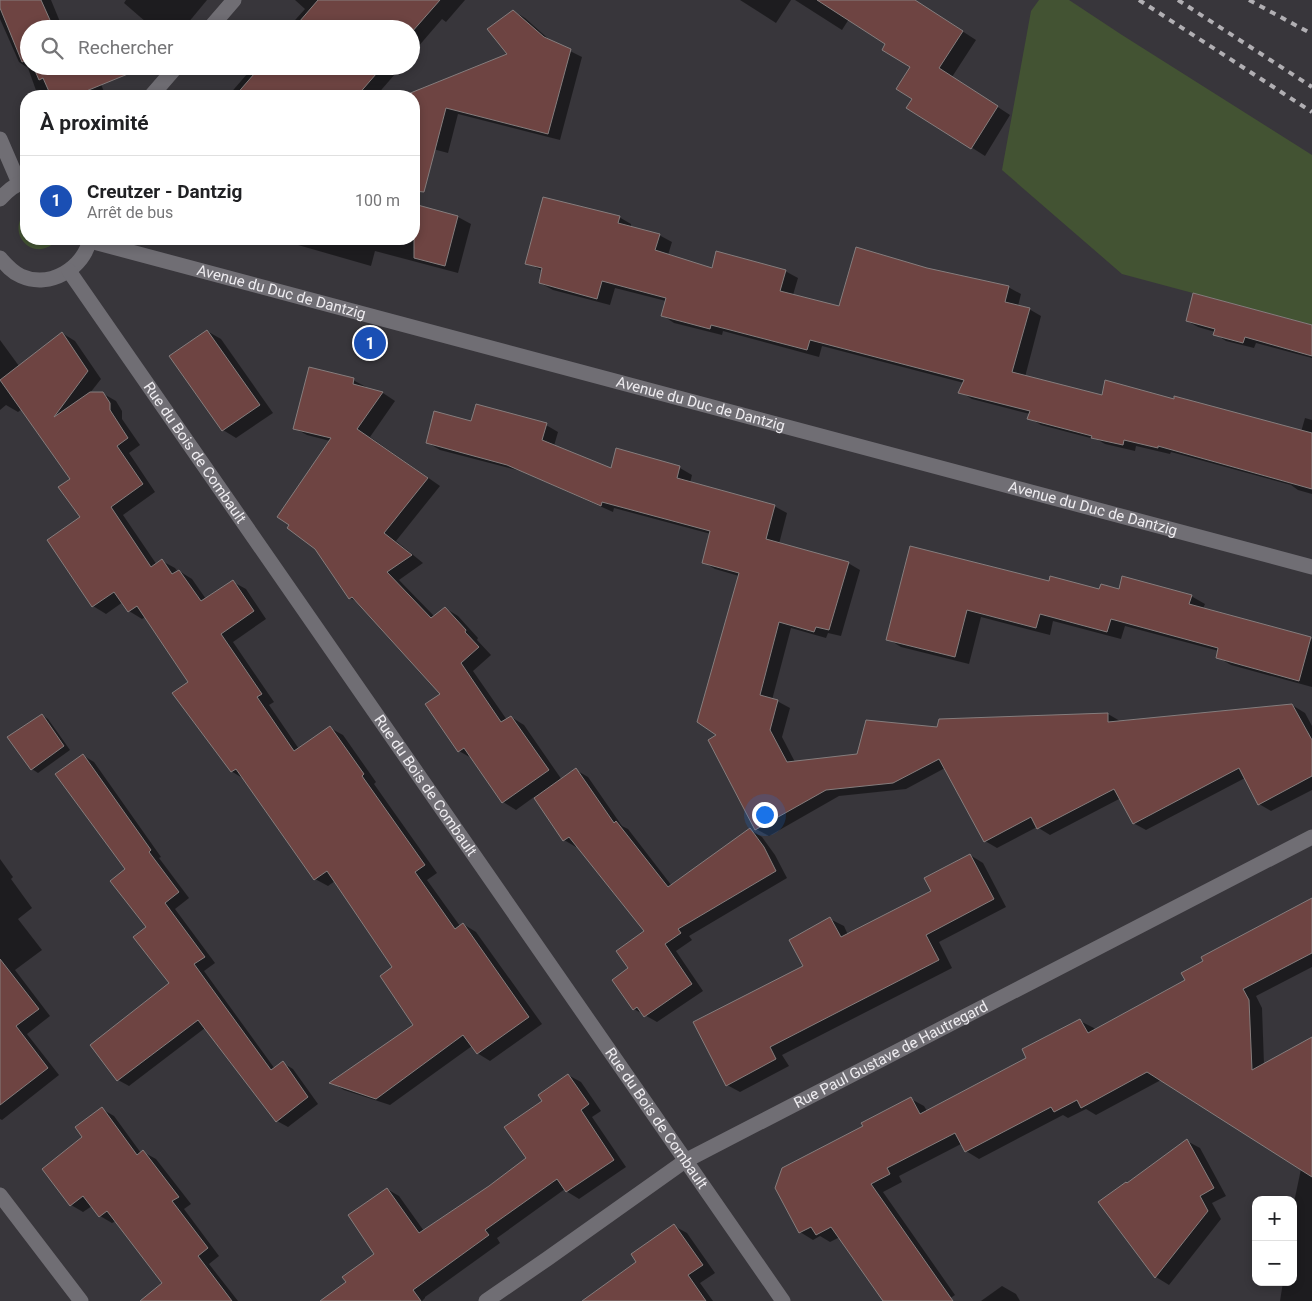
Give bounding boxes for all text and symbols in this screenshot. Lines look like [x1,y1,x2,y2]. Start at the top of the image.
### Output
search box [20,20,420,75]
icon: search [38,34,66,62]
text: Rechercher [78,36,173,59]
text: À proximité [40,111,149,135]
text: Creutzer - Dantzig [87,180,242,203]
text: 1 [51,191,61,210]
text: 100 m [355,191,400,210]
text: Arrêt de bus [87,203,173,222]
street label: Avenue du Duc de Dantzig [195,261,368,323]
pin: 1 [354,324,386,362]
street label: Avenue du Duc de Dantzig [614,373,787,435]
street label: Rue du Bois de Combault [140,379,250,527]
street label: Avenue du Duc de Dantzig [1007,477,1179,540]
street label: Rue du Bois de Combault [370,711,481,860]
your location [752,802,778,828]
street label: Rue Paul Gustave de Hautregard [791,997,991,1112]
street label: Rue du Bois de Combault [601,1044,712,1193]
map controls [1252,1196,1297,1286]
button: + [1252,1196,1297,1241]
button: − [1252,1241,1297,1286]

